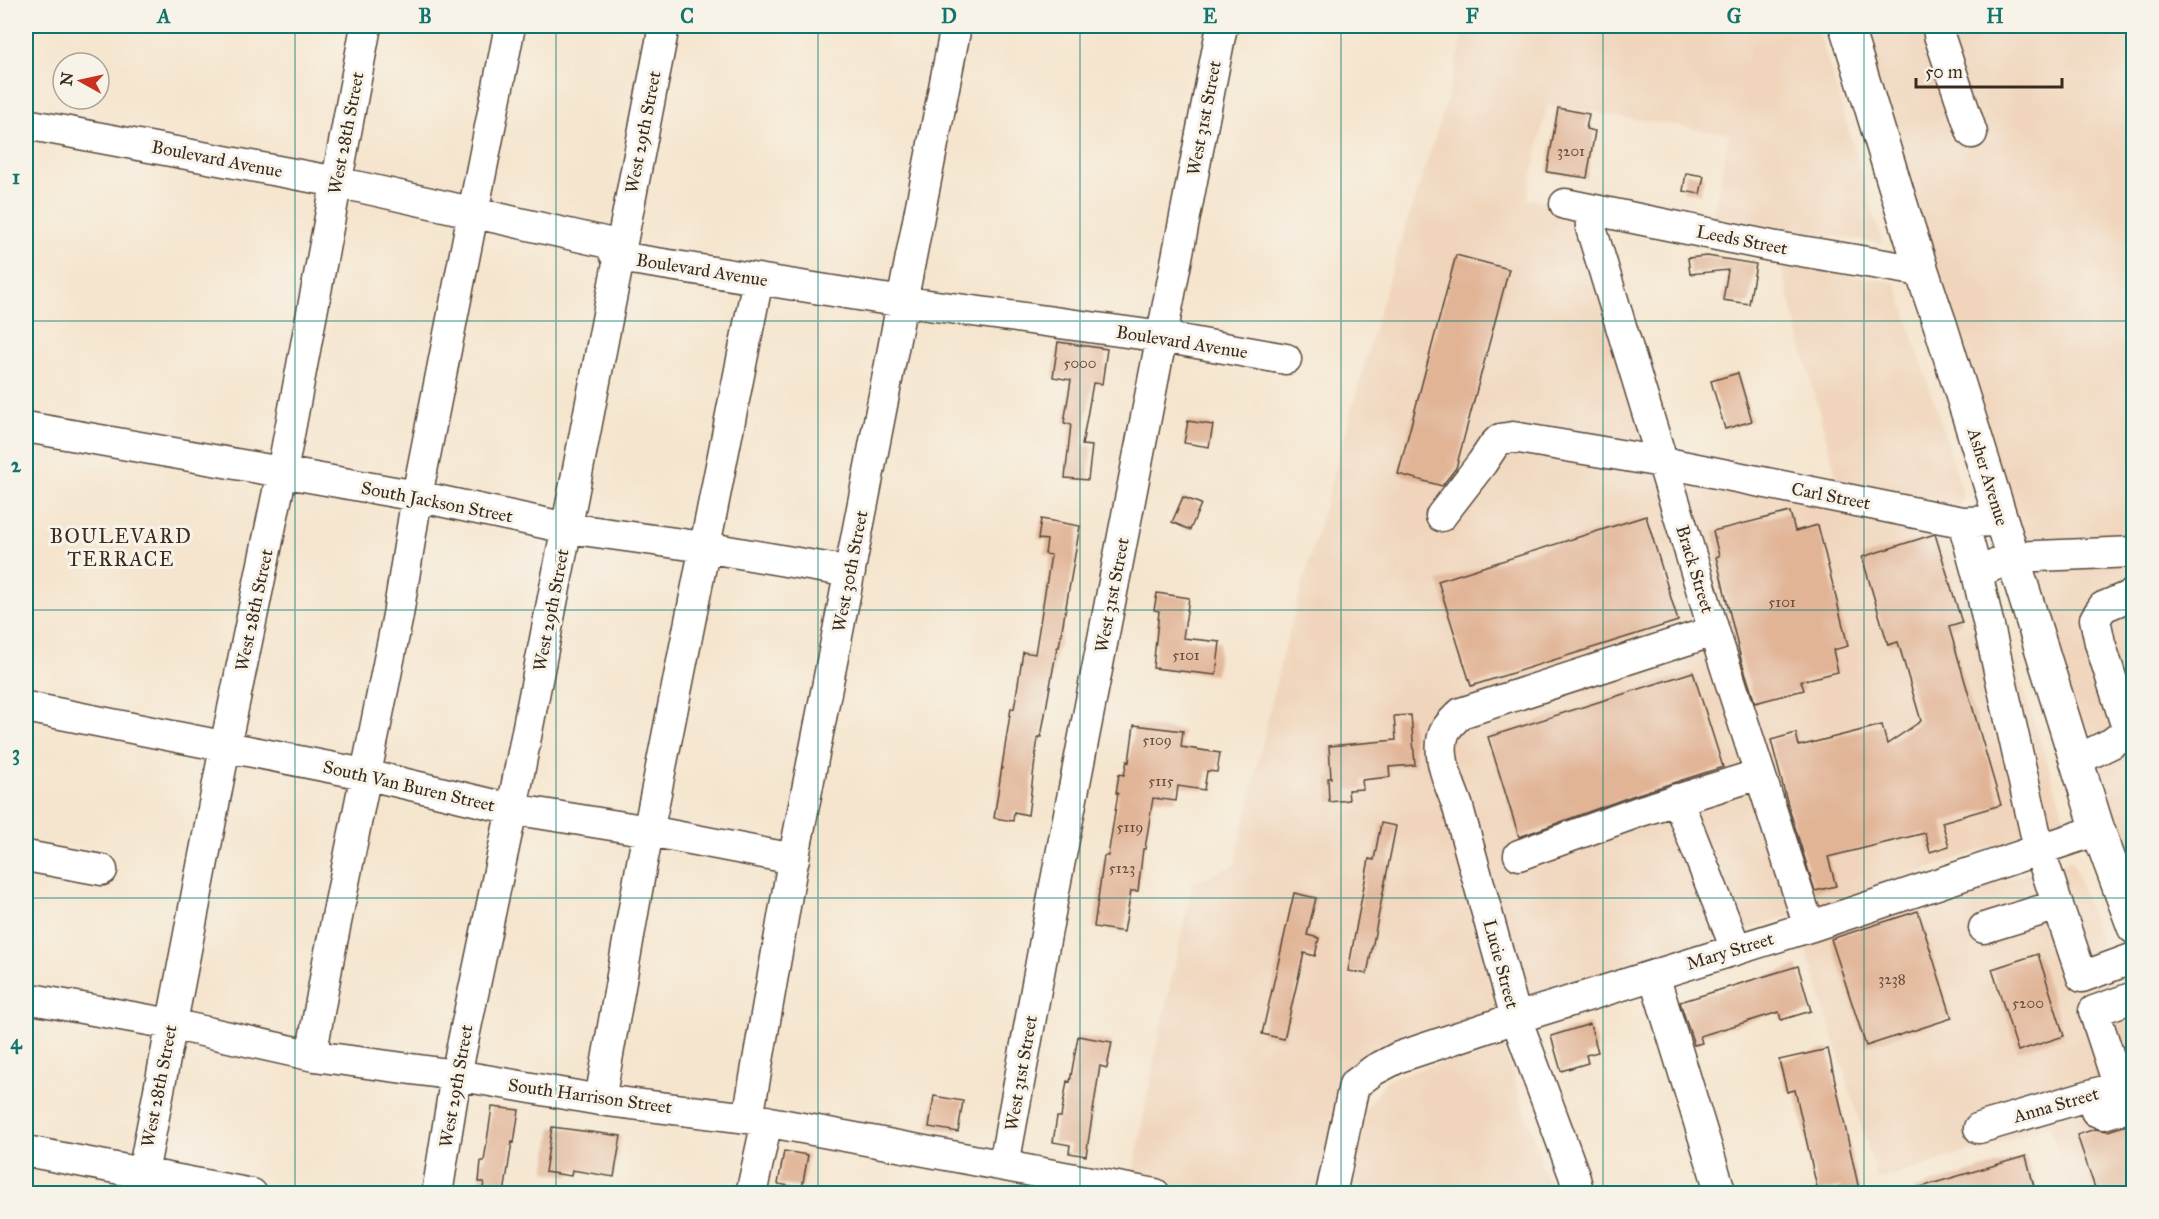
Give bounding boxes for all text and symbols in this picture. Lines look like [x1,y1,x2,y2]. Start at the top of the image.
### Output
text: A [155,4,171,28]
text: B [418,4,432,28]
text: C [680,4,694,28]
text: D [941,4,957,28]
text: E [1203,4,1218,28]
text: F [1465,4,1479,28]
text: G [1727,4,1742,28]
text: H [1986,4,2004,28]
north arrow [51,51,111,111]
scale bar [1916,51,2062,89]
street label: West 31st Street [1182,58,1226,177]
text: 50 m [1925,61,1963,83]
street label: West 29th Street [620,68,666,195]
street label: West 28th Street [323,69,369,196]
text: N [56,71,77,87]
street label: Boulevard Avenue [150,136,284,182]
house number: 3201 [1557,142,1585,160]
text: 1 [12,165,20,189]
street label: Leeds Street [1695,220,1790,260]
street label: Boulevard Avenue [635,249,769,291]
street label: Boulevard Avenue [1115,321,1249,363]
house number: 5000 [1063,354,1097,372]
street label: Asher Avenue [1962,425,2013,528]
text: 2 [11,453,22,477]
street label: South Jackson Street [359,477,515,529]
street label: Carl Street [1790,478,1873,515]
street label: West 30th Street [827,508,873,634]
street label: Brack Street [1671,522,1719,616]
district label: BOULEVARD TERRACE [50,524,192,571]
street label: West 31st Street [1090,535,1134,654]
street label: West 28th Street [230,546,278,673]
street label: West 29th Street [528,546,574,673]
house number: 5101 [1768,593,1796,611]
house number: 5101 [1172,646,1200,664]
house number: 5109 [1142,731,1172,749]
text: 3 [12,741,20,766]
street label: South Van Buren Street [321,756,498,817]
house number: 5115 [1148,772,1174,790]
house number: 5119 [1117,818,1143,836]
house number: 5123 [1109,859,1135,877]
street label: Lucie Street [1479,917,1524,1012]
street label: Mary Street [1684,927,1777,975]
house number: 3238 [1878,970,1906,988]
house number: 5200 [2012,994,2044,1012]
street label: West 31st Street [1000,1013,1042,1132]
street label: West 28th Street [136,1022,182,1149]
street label: West 29th Street [434,1022,478,1149]
text: 4 [10,1030,22,1055]
street label: South Harrison Street [507,1074,674,1118]
street label: Anna Street [2010,1082,2102,1128]

